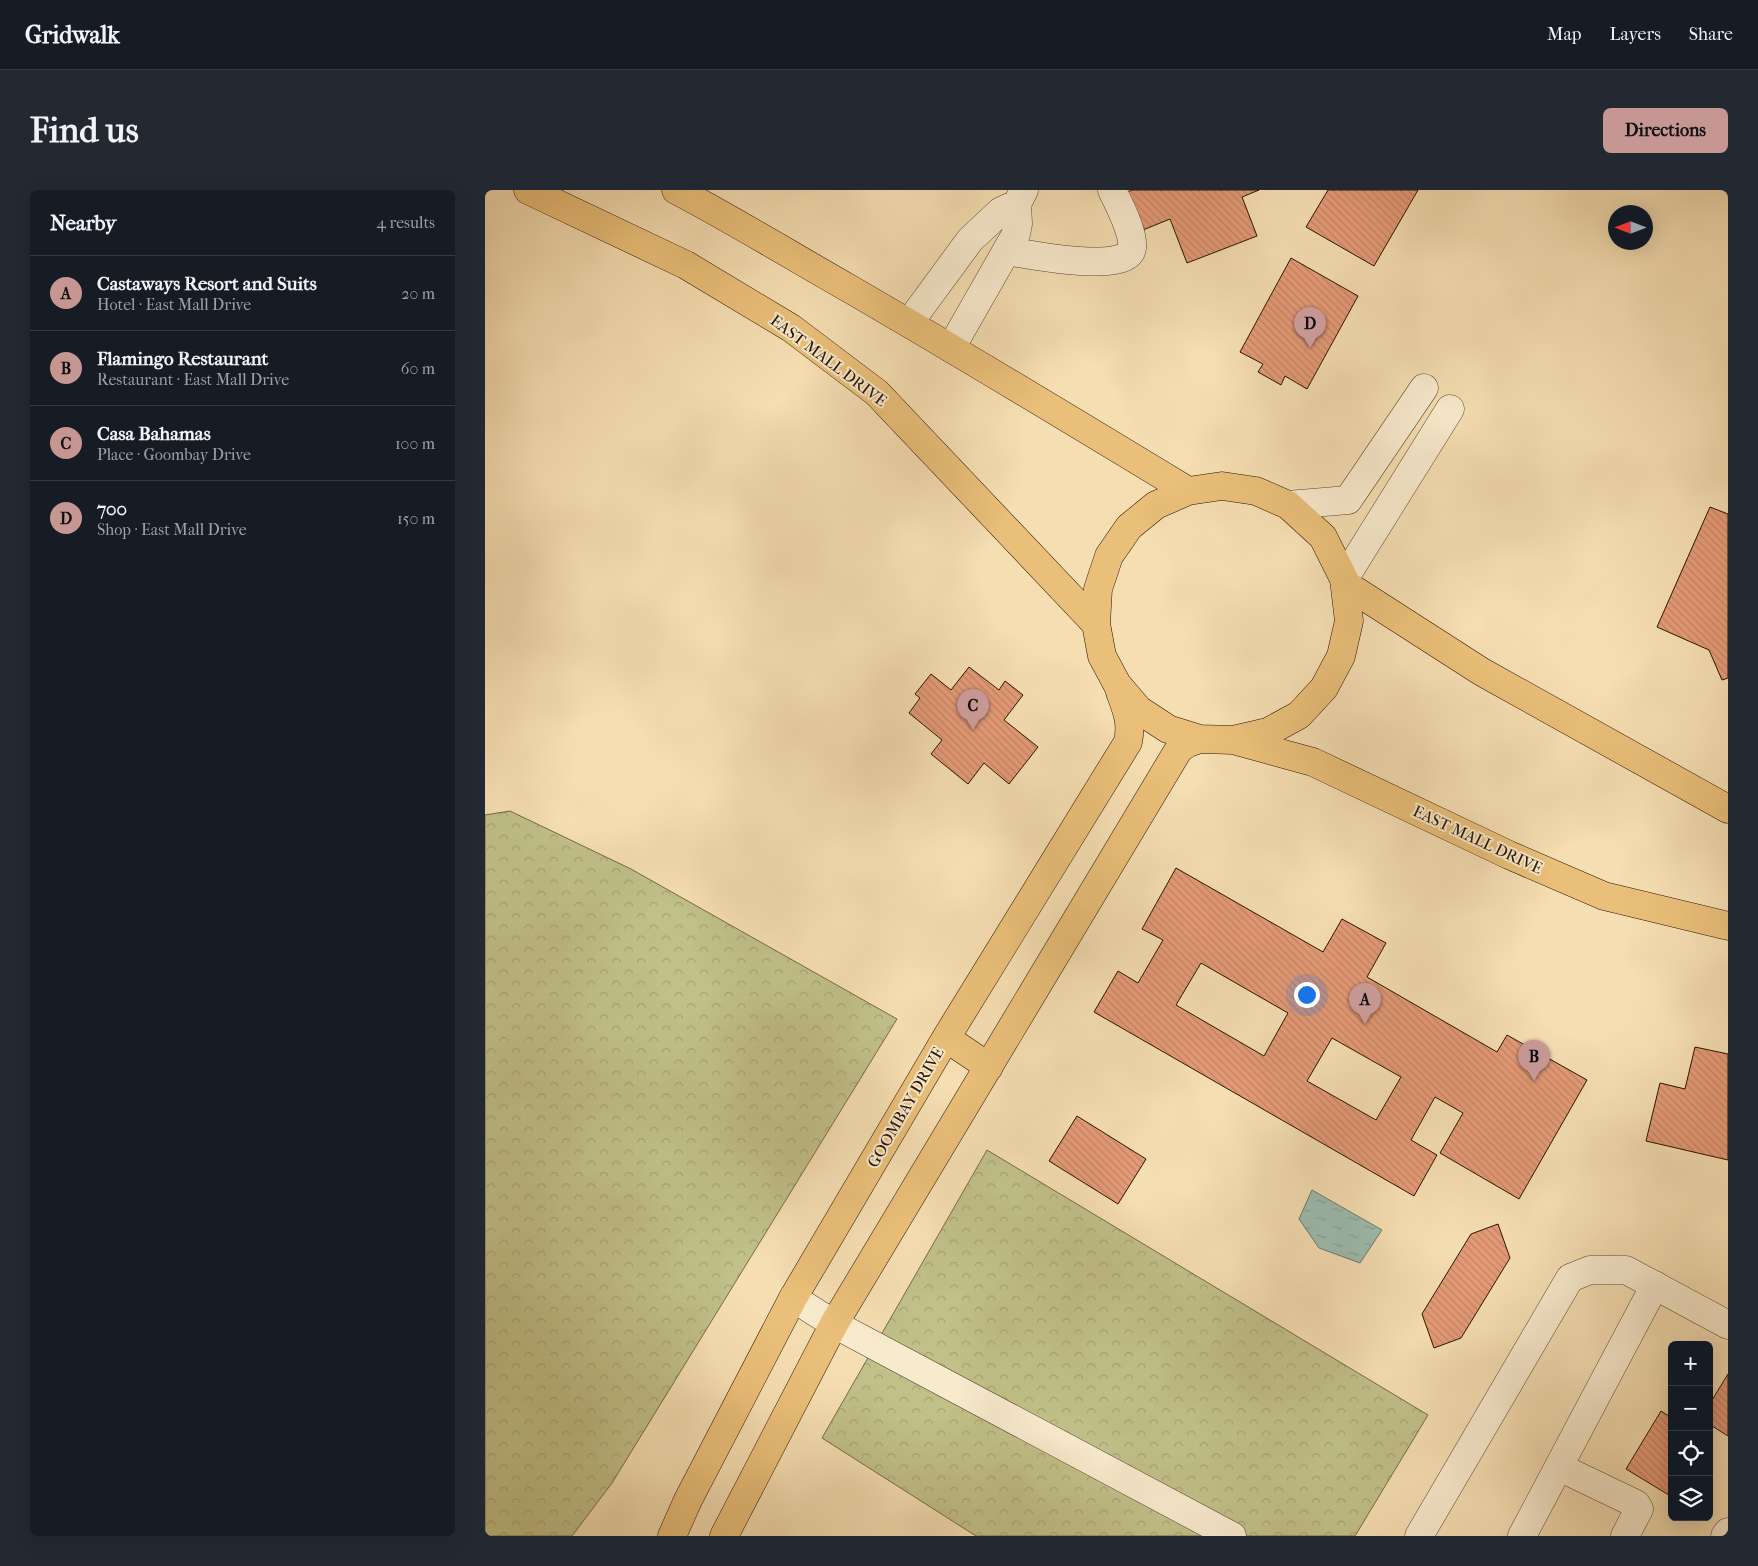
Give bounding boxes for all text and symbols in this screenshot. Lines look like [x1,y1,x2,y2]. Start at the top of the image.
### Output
text: Gridwalk [25,21,120,49]
text: Map [1547,24,1581,45]
text: Layers [1609,24,1661,45]
text: Share [1689,24,1733,45]
button: Directions [1603,108,1728,153]
text: Find us [30,110,139,151]
north arrow [1608,205,1653,250]
text: Nearby [50,211,116,235]
text: 4 results [377,213,435,232]
text: Castaways Resort and Suits [97,273,317,295]
text: A [61,284,71,303]
text: 20 m [401,284,435,303]
text: Hotel · East Mall Drive [97,295,251,314]
pin: D [1294,307,1326,348]
street label: EAST MALL DRIVE [767,311,891,410]
text: Flamingo Restaurant [97,348,268,370]
text: B [61,359,71,378]
text: 60 m [401,359,435,378]
text: Restaurant · East Mall Drive [97,370,289,389]
text: Casa Bahamas [97,423,211,445]
text: C [61,434,71,453]
text: 100 m [395,434,435,453]
text: Place · Goombay Drive [97,445,251,464]
text: 700 [97,498,127,520]
text: D [60,509,72,528]
text: 150 m [397,509,435,528]
text: Shop · East Mall Drive [97,520,247,539]
pin: C [957,689,989,730]
street label: EAST MALL DRIVE [1410,801,1546,878]
your location [1294,982,1320,1008]
pin: A [1349,983,1381,1024]
pin: B [1518,1040,1550,1081]
street label: GOOMBAY DRIVE [863,1043,948,1171]
map controls [1668,1341,1713,1521]
button: + [1668,1341,1713,1386]
button: − [1668,1386,1713,1431]
button: locate [1668,1431,1713,1476]
button: layers [1668,1476,1713,1521]

